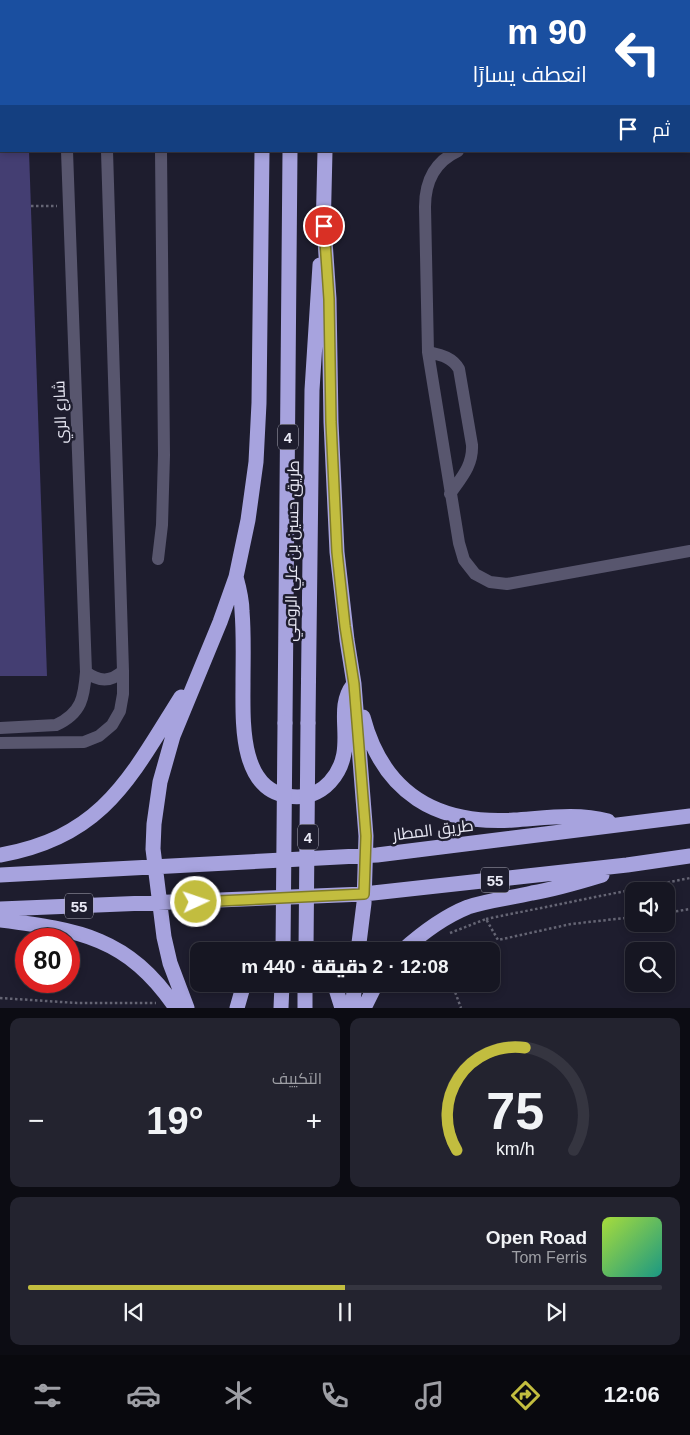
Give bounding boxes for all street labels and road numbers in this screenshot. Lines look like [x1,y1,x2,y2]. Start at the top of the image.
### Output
street label: شارع الري [50,380,75,444]
road number: 4 [278,424,298,450]
street label: طريق حسين بن علي الرومي [282,460,307,642]
street label: طريق المطار [391,817,475,846]
road number: 4 [298,824,318,850]
road number: 55 [481,868,509,892]
road number: 55 [65,894,93,918]

